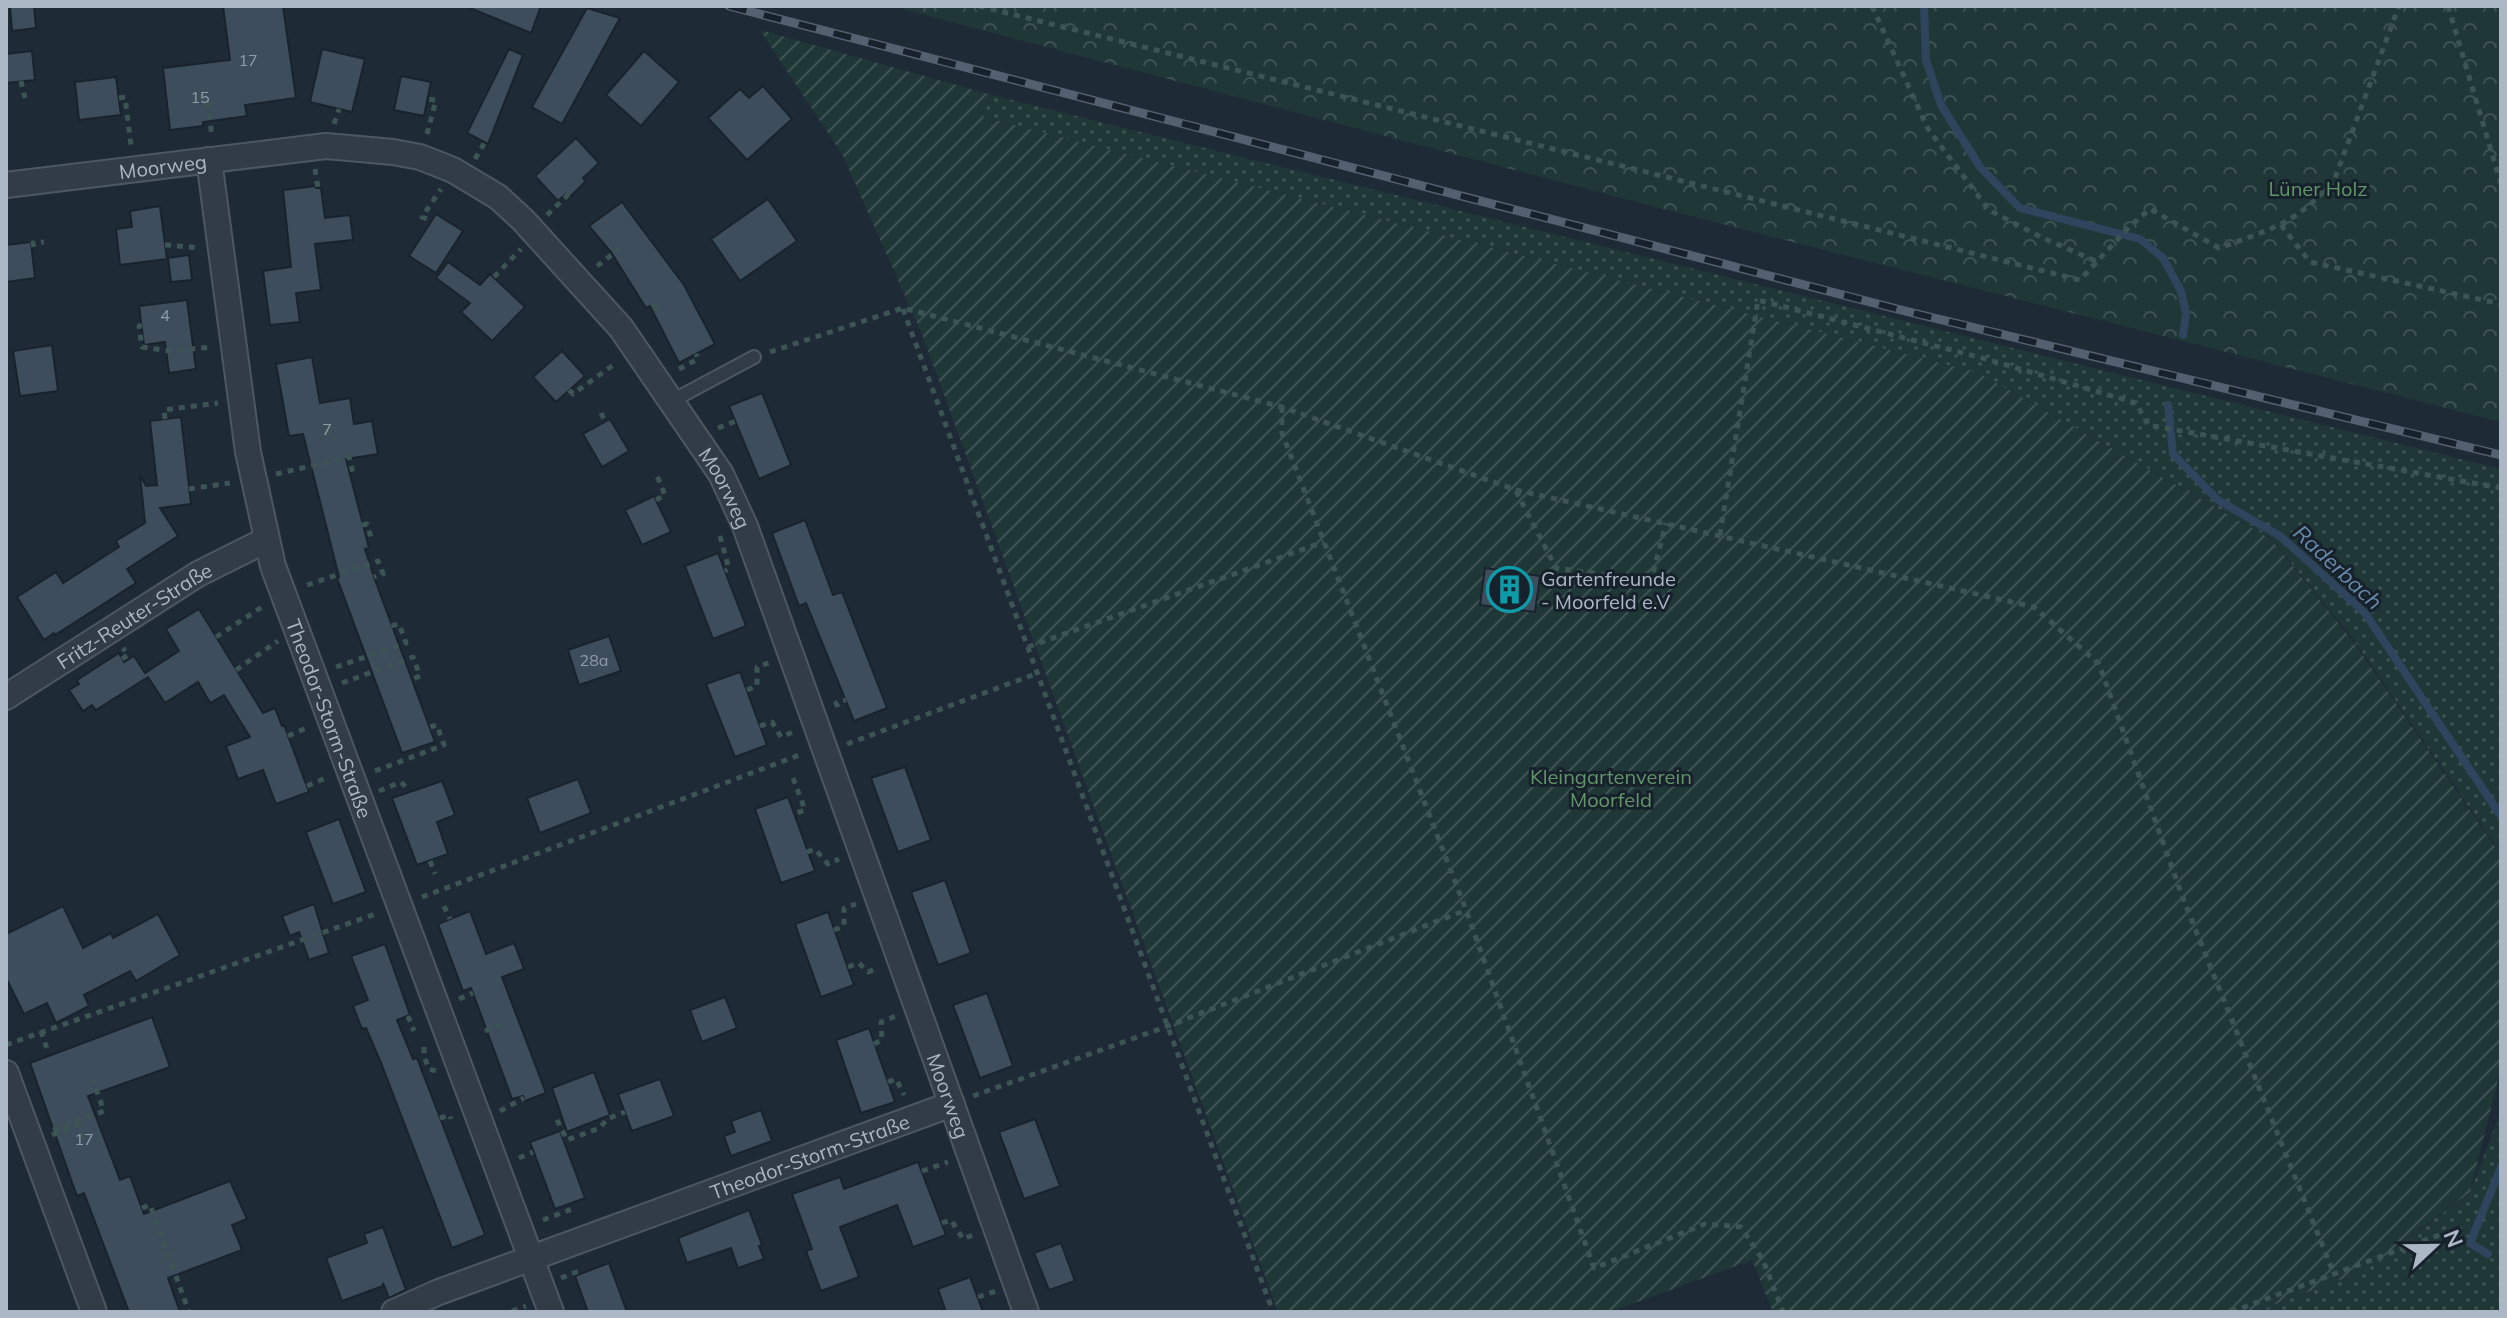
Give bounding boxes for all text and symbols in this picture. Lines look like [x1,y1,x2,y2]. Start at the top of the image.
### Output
house number: 17 [238,50,258,70]
house number: 15 [190,87,210,107]
street label: Moorweg [118,148,208,184]
park label: Lüner Holz [2268,176,2368,201]
house number: 4 [160,305,170,325]
house number: 7 [322,419,332,439]
street label: Moorweg [694,442,757,532]
water label: Raderbach [2288,519,2388,615]
street label: Fritz-Reuter-Straße [52,557,216,674]
building icon: Gartenfreunde - Moorfeld e.V [1486,566,1534,614]
place label: Gartenfreunde - Moorfeld e.V [1541,566,1676,614]
street label: Theodor-Storm-Straße [281,615,378,821]
house number: 28a [580,650,608,670]
park label: Kleingartenverein Moorfeld [1530,764,1692,812]
street label: Moorweg [922,1050,975,1141]
street label: Theodor-Storm-Straße [707,1108,913,1204]
house number: 17 [74,1129,94,1149]
north arrow [2395,1206,2475,1286]
text: N [2437,1226,2470,1251]

